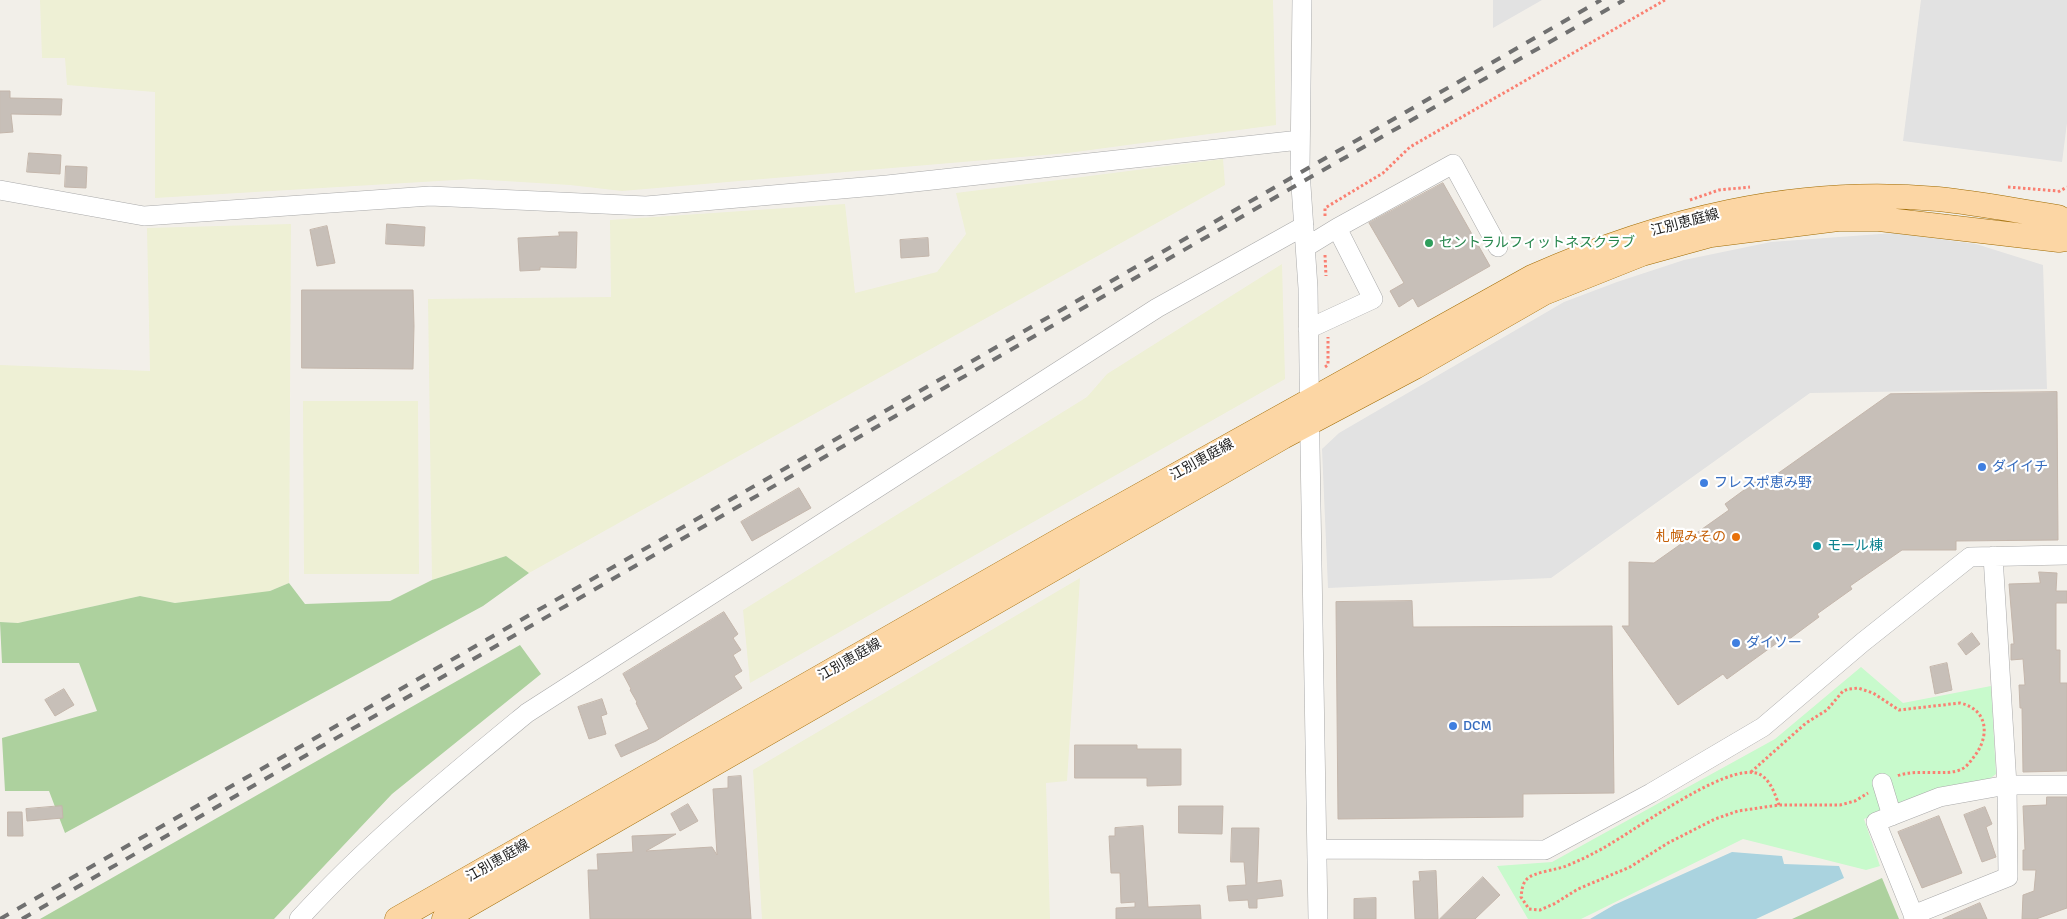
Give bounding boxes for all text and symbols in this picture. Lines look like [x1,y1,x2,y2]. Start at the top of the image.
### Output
street label: 江別恵庭線 [1649,206,1721,240]
place label: セントラルフィットネスクラブ [1439,235,1635,251]
marker: セントラルフィットネスクラブ [1423,237,1435,249]
street label: 江別恵庭線 [1167,436,1237,484]
place label: ダイイチ [1992,459,2048,475]
marker: ダイイチ [1976,461,1988,473]
place label: フレスポ恵み野 [1714,475,1812,491]
marker: フレスポ恵み野 [1698,477,1710,489]
place label: 札幌みその [1656,529,1726,545]
marker: 札幌みその [1730,531,1742,543]
place label: モール棟 [1827,538,1883,554]
marker: モール棟 [1811,540,1823,552]
street label: 江別恵庭線 [815,635,885,685]
place label: ダイソー [1746,635,1802,651]
marker: ダイソー [1730,637,1742,649]
place label: DCM [1463,718,1492,734]
marker: DCM [1447,720,1459,732]
street label: 江別恵庭線 [463,836,533,886]

